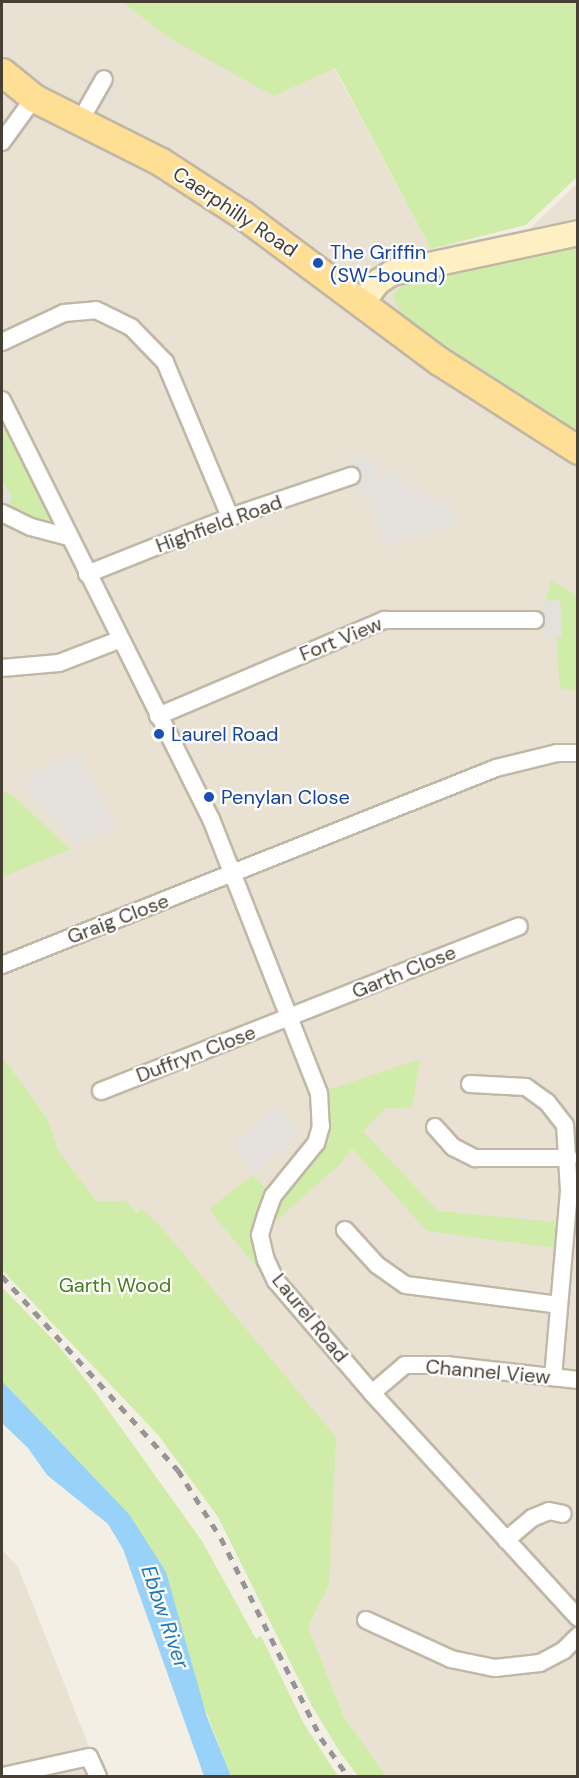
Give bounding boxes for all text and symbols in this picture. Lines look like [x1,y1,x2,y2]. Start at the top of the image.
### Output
street label: Caerphilly Road [168,162,302,262]
place label: The Griffin (SW-bound) [330,240,445,287]
marker: The Griffin (SW-bound) [311,256,325,270]
street label: Highfield Road [153,490,285,558]
street label: Fort View [296,612,386,666]
place label: Laurel Road [171,722,279,746]
marker: Laurel Road [152,727,166,741]
place label: Penylan Close [221,785,350,809]
marker: Penylan Close [202,790,216,804]
street label: Graig Close [64,889,172,949]
street label: Garth Close [348,940,460,1004]
street label: Duffryn Close [133,1020,259,1088]
street label: Laurel Road [267,1269,353,1367]
park label: Garth Wood [59,1273,171,1297]
street label: Channel View [425,1355,551,1389]
water label: Ebbw River [136,1562,194,1672]

